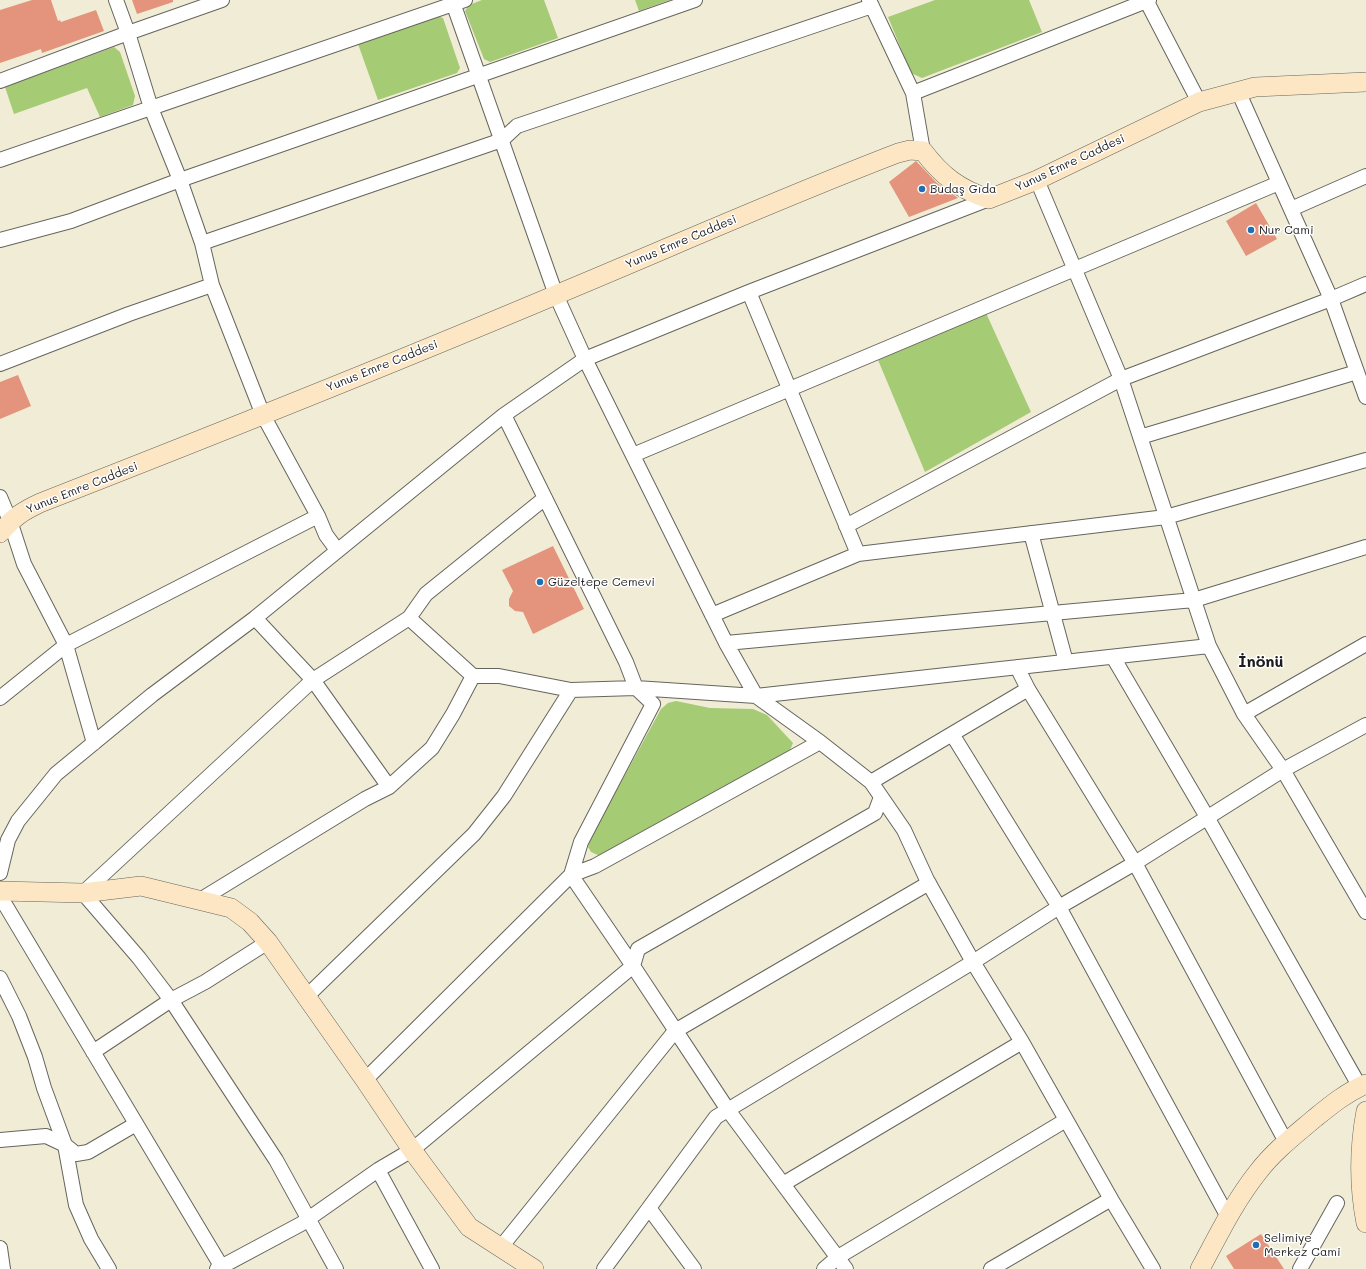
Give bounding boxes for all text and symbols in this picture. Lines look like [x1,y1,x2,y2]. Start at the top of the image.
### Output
street label: Yunus Emre Caddesi [1013,131,1127,195]
place label: Budaş Gıda [930,182,997,196]
marker: Budaş Gıda [917,184,927,194]
street label: Yunus Emre Caddesi [623,212,739,272]
place label: Nur Cami [1259,223,1314,237]
marker: Nur Cami [1246,225,1256,235]
street label: Yunus Emre Caddesi [324,337,440,395]
street label: Yunus Emre Caddesi [24,459,140,517]
place label: Güzeltepe Cemevi [548,575,655,589]
marker: Güzeltepe Cemevi [535,577,545,587]
district label: İnönü [1238,652,1284,672]
place label: Selimiye Merkez Cami [1264,1231,1341,1259]
marker: Selimiye Merkez Cami [1251,1240,1261,1250]

